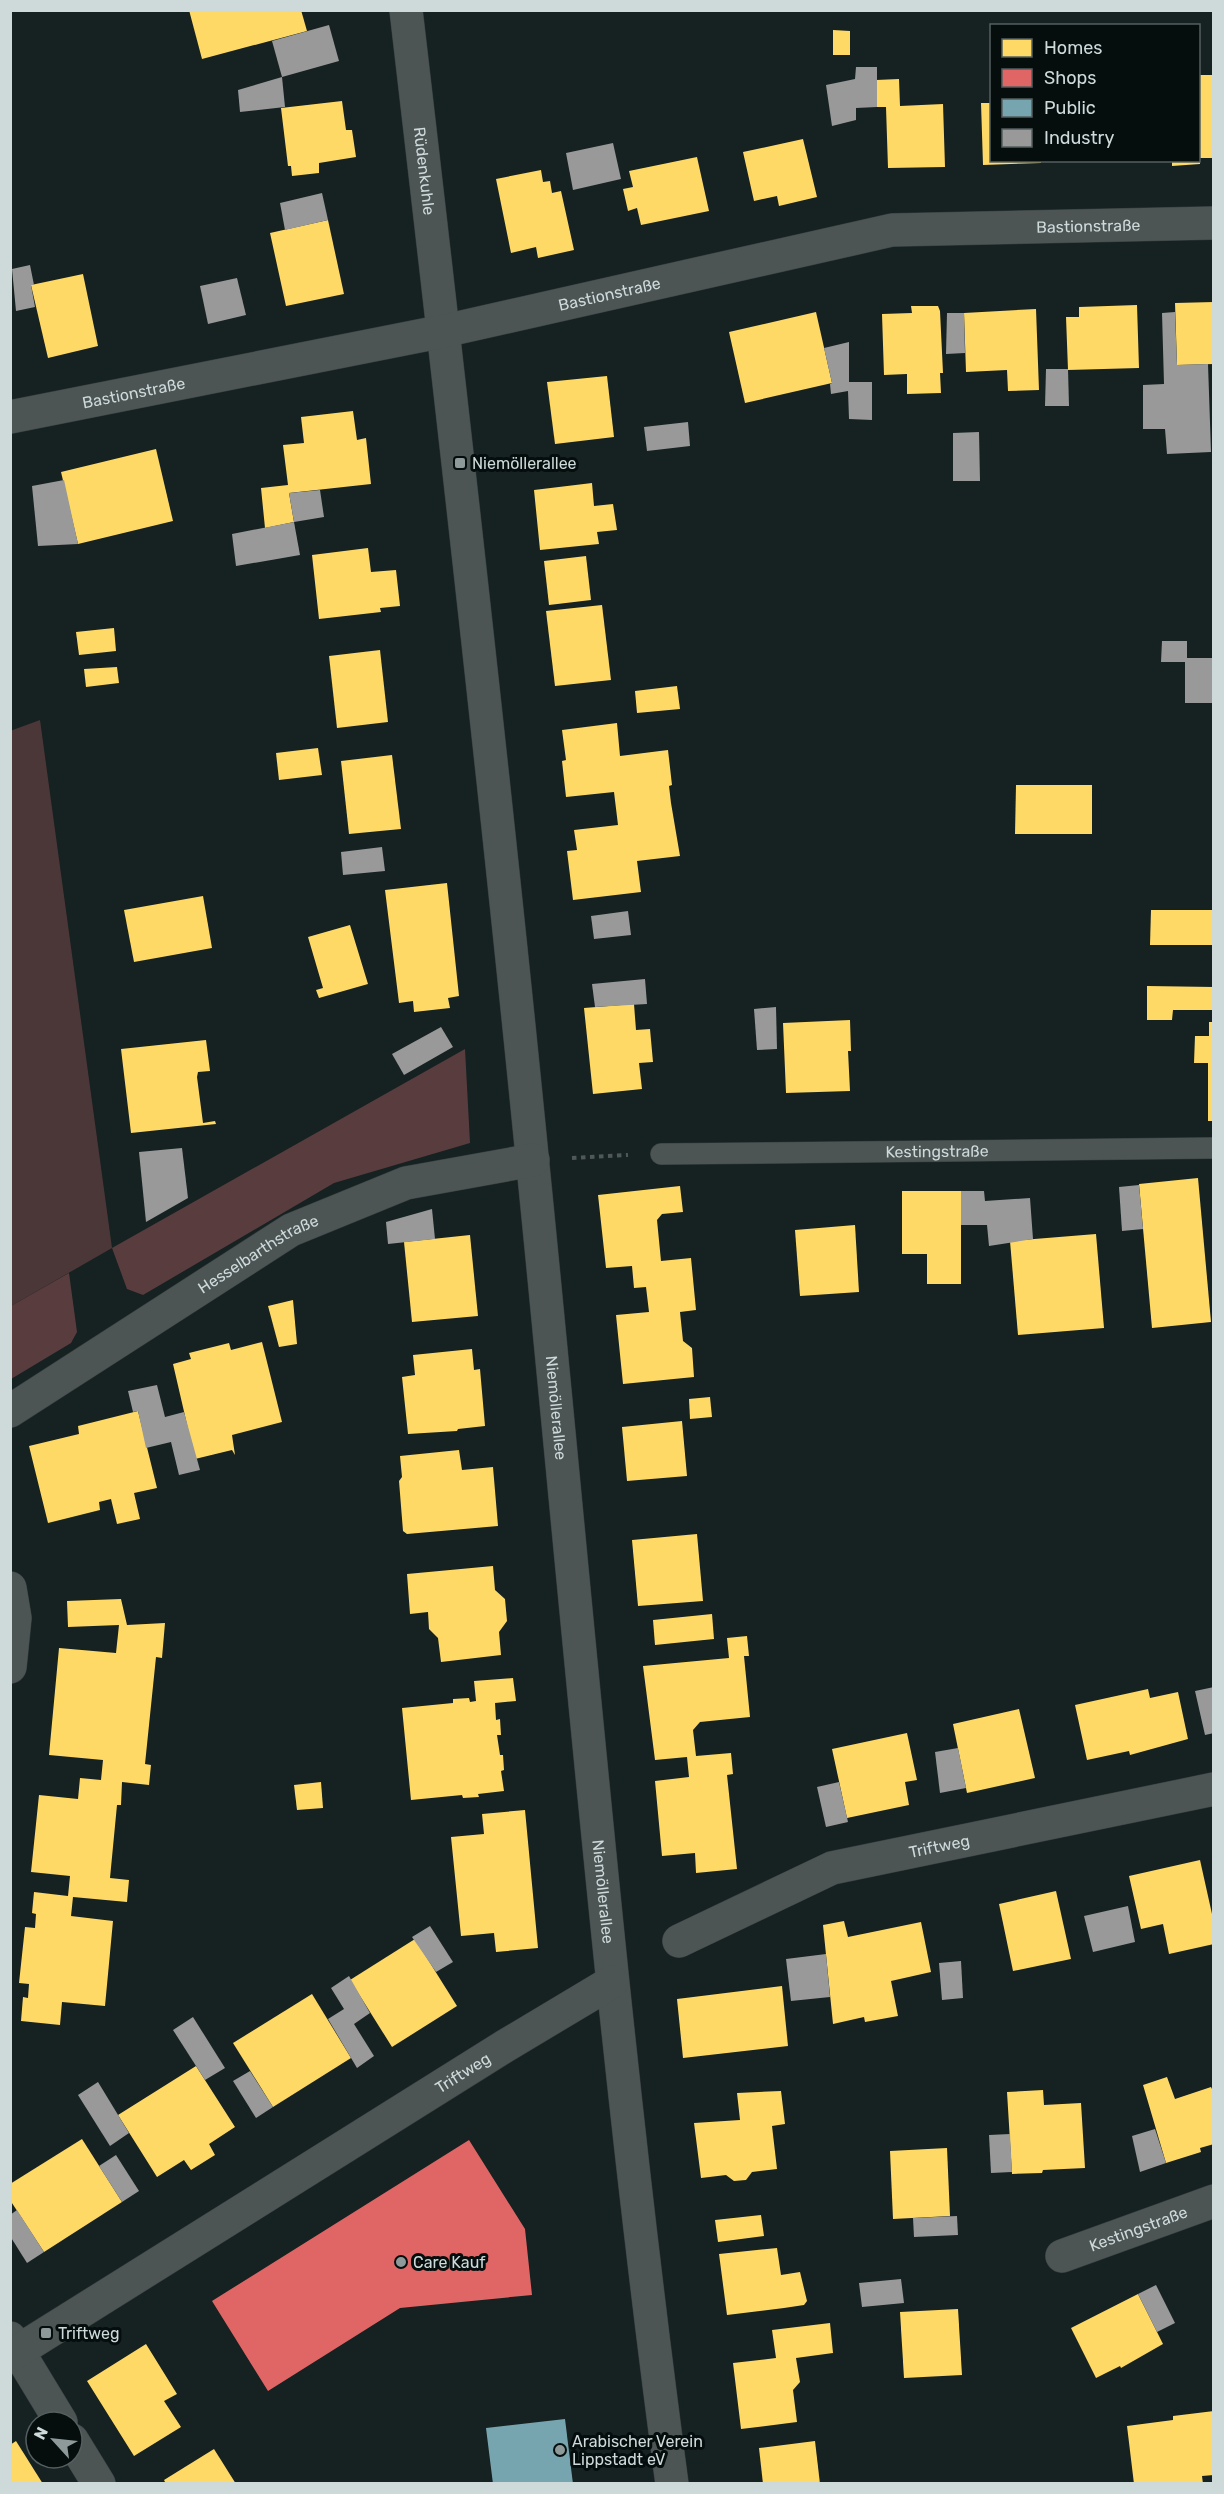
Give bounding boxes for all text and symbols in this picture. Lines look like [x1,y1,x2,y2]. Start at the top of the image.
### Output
legend [990,24,1200,162]
text: Homes [1044,37,1102,59]
text: Shops [1044,67,1096,89]
text: Public [1044,97,1096,119]
street label: Rüdenkuhle [410,126,439,216]
text: Industry [1044,127,1114,149]
street label: Bastionstraße [1036,215,1141,236]
street label: Bastionstraße [556,273,662,314]
street label: Bastionstraße [81,373,187,412]
place label: Niemöllerallee [472,454,577,473]
marker: Niemöllerallee [453,456,467,470]
street label: Kestingstraße [885,1141,989,1161]
street label: Hesselbarthstraße [194,1210,321,1297]
street label: Niemöllerallee [542,1355,571,1461]
street label: Triftweg [907,1830,971,1861]
street label: Niemöllerallee [589,1839,618,1945]
street label: Triftweg [431,2048,494,2097]
street label: Kestingstraße [1086,2202,1190,2255]
place label: Care Kauf [413,2253,486,2272]
marker: Care Kauf [394,2255,408,2269]
place label: Triftweg [58,2324,119,2343]
marker: Triftweg [39,2326,53,2340]
north arrow [24,2410,84,2470]
text: N [30,2424,52,2443]
place label: Arabischer Verein Lippstadt eV [572,2432,703,2469]
marker: Arabischer Verein Lippstadt eV [553,2443,567,2457]

